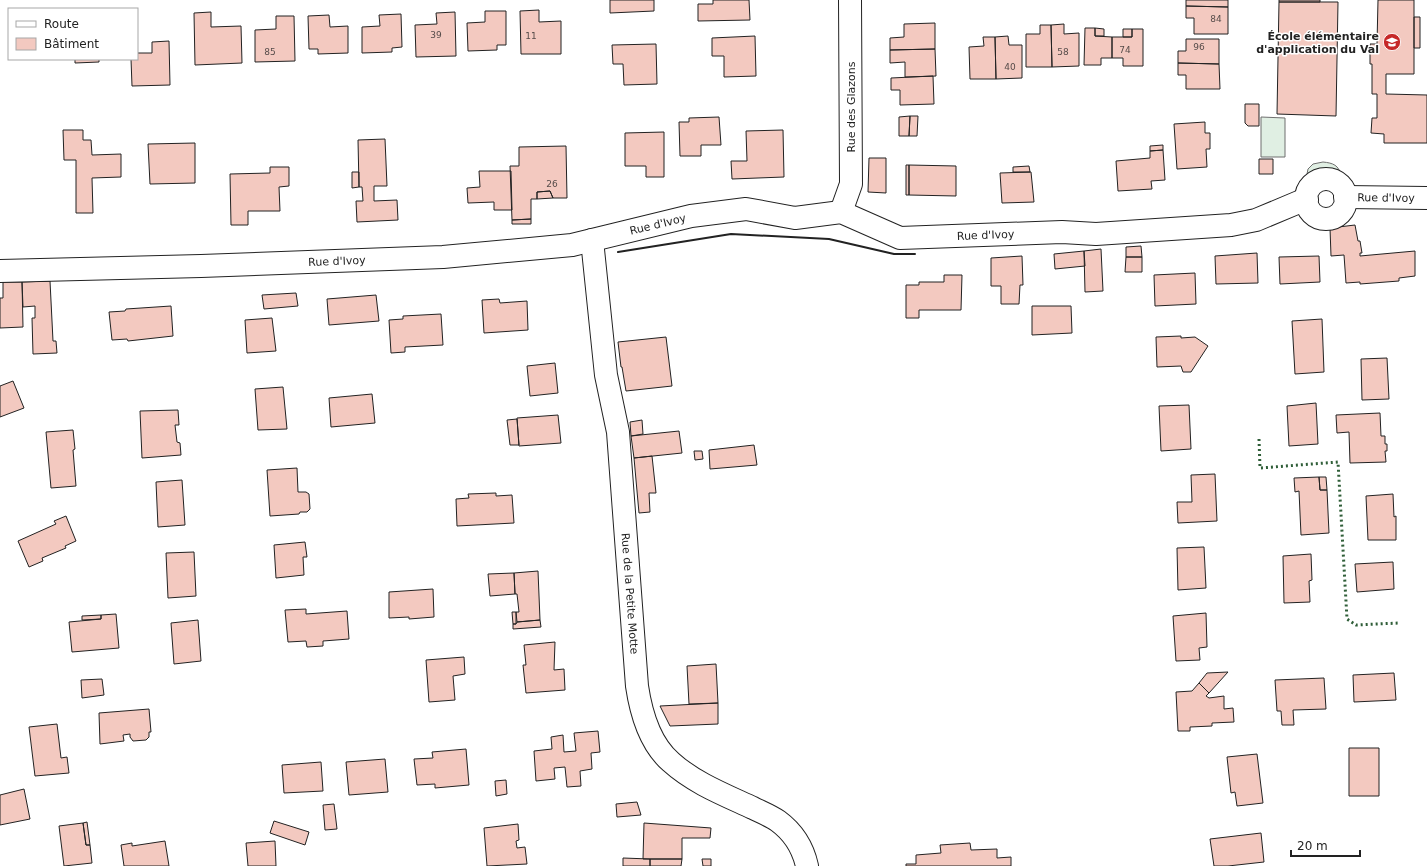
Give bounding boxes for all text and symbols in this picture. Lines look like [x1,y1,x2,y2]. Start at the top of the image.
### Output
legend [8,8,138,60]
house number: 84 [1210,14,1222,24]
text: Route [44,17,79,31]
house number: 39 [430,30,442,40]
place label: École élémentaire d'application du Val [1256,30,1379,56]
house number: 11 [525,31,537,41]
school or university icon: École élémentaire d'application du Val [1382,32,1402,52]
text: Bâtiment [44,37,99,51]
house number: 96 [1193,42,1205,52]
house number: 74 [1119,45,1131,55]
house number: 85 [264,47,276,57]
house number: 58 [1057,47,1069,57]
street label: Rue des Glazons [845,61,858,152]
house number: 40 [1004,62,1016,72]
house number: 26 [546,179,558,189]
street label: Rue d'Ivoy [1357,191,1415,204]
street label: Rue d'Ivoy [628,211,688,237]
street label: Rue d'Ivoy [957,227,1015,242]
street label: Rue d'Ivoy [308,253,366,269]
street label: Rue de la Petite Motte [619,532,641,655]
scale bar [1291,832,1360,858]
text: 20 m [1297,839,1328,853]

